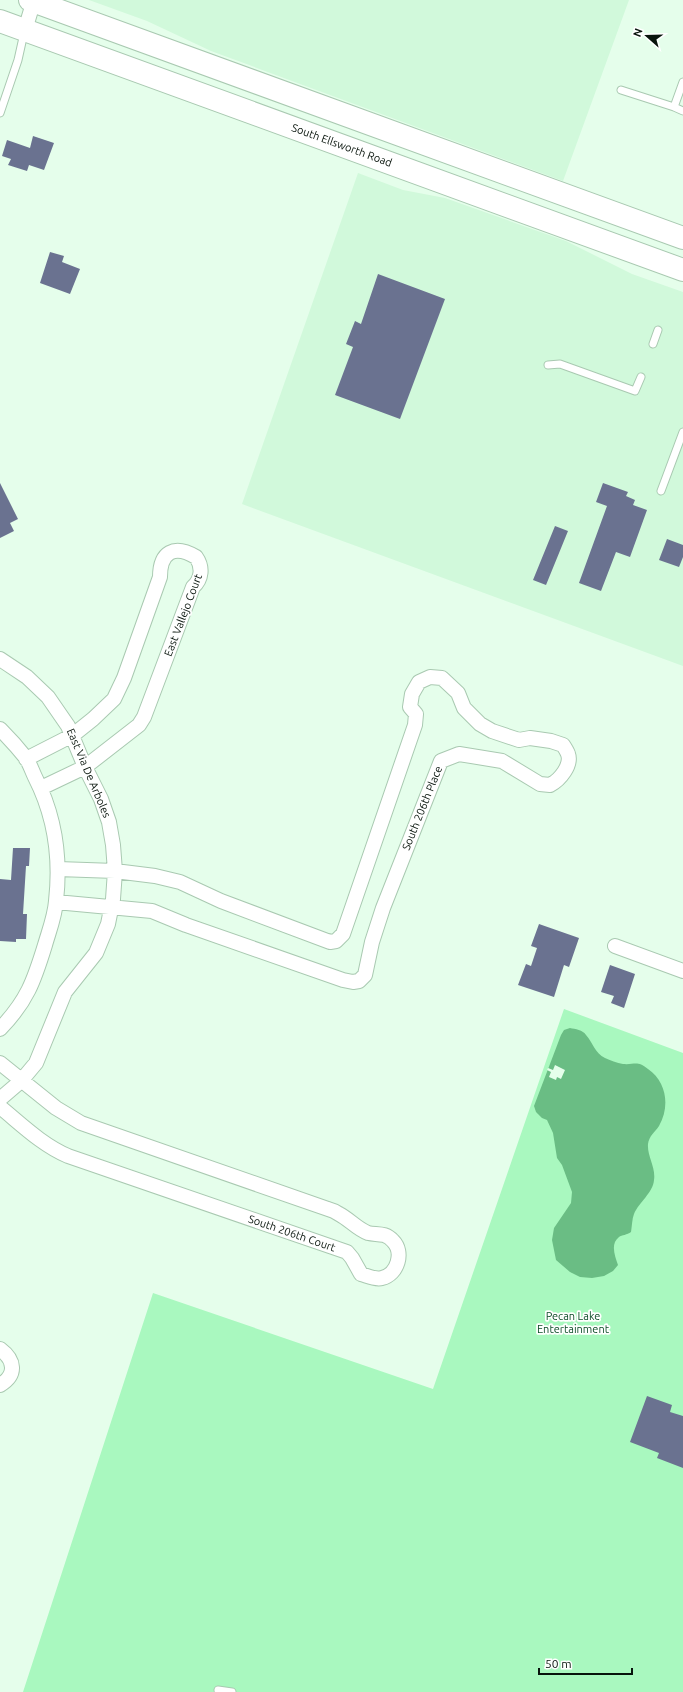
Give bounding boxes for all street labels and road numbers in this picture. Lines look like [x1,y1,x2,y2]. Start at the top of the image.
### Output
street label: South Ellsworth Road [290,121,394,169]
street label: East Vallejo Court [162,571,204,658]
street label: East Via De Arboles [65,727,113,820]
street label: South 206th Place [400,764,444,852]
street label: South 206th Court [247,1212,338,1254]

